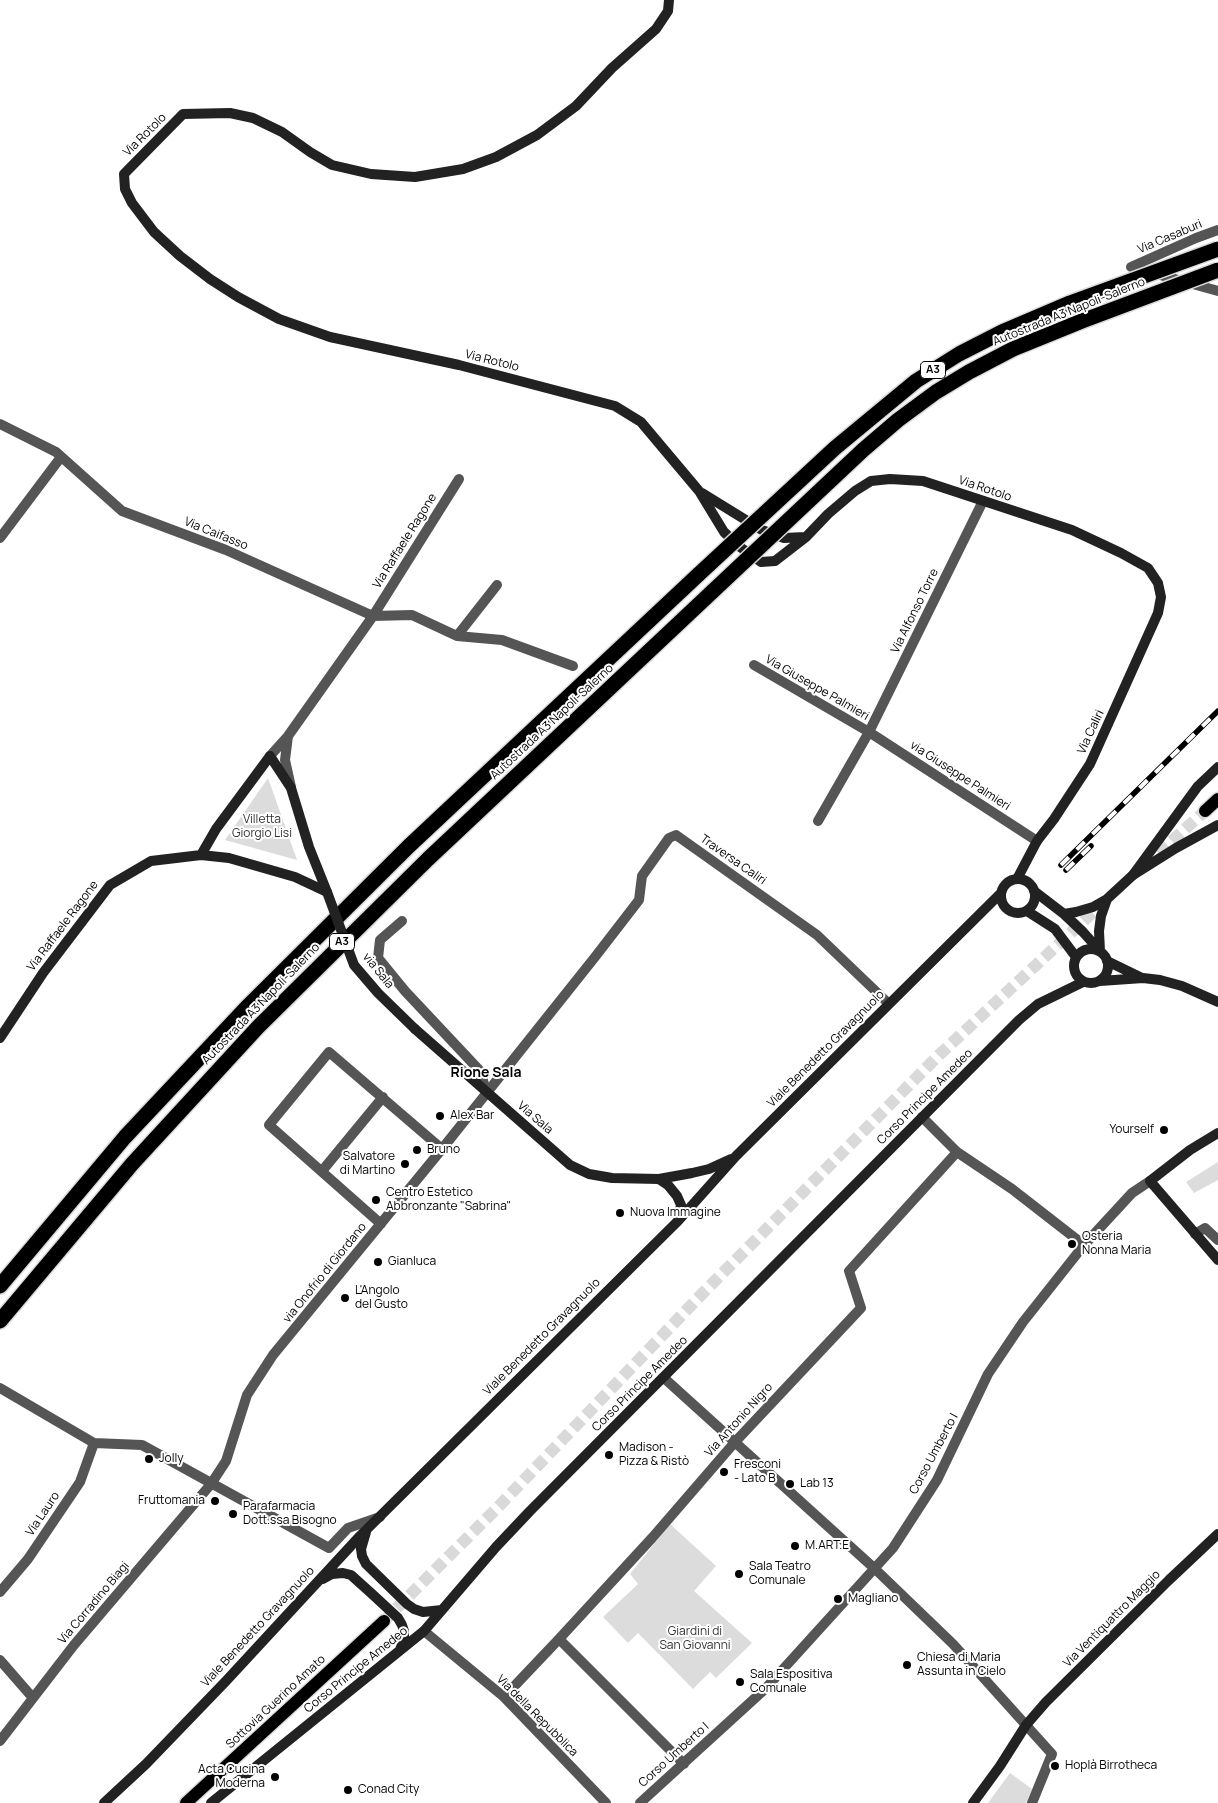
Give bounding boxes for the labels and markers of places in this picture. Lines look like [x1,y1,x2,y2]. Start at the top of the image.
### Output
place label: Alex Bar [450,1109,494,1123]
marker: Alex Bar [434,1110,446,1122]
place label: Yourself [1110,1123,1154,1137]
marker: Yourself [1158,1124,1170,1136]
place label: Bruno [427,1143,460,1157]
marker: Bruno [411,1144,423,1156]
place label: Salvatore di Martino [340,1150,395,1178]
marker: Salvatore di Martino [399,1158,411,1170]
place label: Centro Estetico Abbronzante "Sabrina" [386,1186,511,1214]
marker: Centro Estetico Abbronzante "Sabrina" [370,1194,382,1206]
place label: Nuova Immagine [630,1206,721,1220]
marker: Nuova Immagine [614,1207,626,1219]
place label: Osteria Nonna Maria [1082,1230,1151,1258]
marker: Osteria Nonna Maria [1066,1238,1078,1250]
place label: Gianluca [388,1255,436,1269]
marker: Gianluca [372,1256,384,1268]
place label: L'Angolo del Gusto [355,1284,408,1312]
marker: L'Angolo del Gusto [339,1292,351,1304]
place label: Madison - Pizza & Ristò [619,1441,689,1469]
marker: Madison - Pizza & Ristò [603,1449,615,1461]
place label: Jolly [159,1452,184,1466]
marker: Jolly [143,1453,155,1465]
place label: Fresconi - Lato B [734,1458,781,1486]
marker: Fresconi - Lato B [718,1466,730,1478]
place label: Lab 13 [800,1477,834,1491]
marker: Lab 13 [784,1478,796,1490]
place label: Fruttomania [138,1494,205,1508]
marker: Fruttomania [209,1495,221,1507]
place label: Parafarmacia Dott.ssa Bisogno [243,1500,337,1528]
marker: Parafarmacia Dott.ssa Bisogno [227,1508,239,1520]
place label: M.ART.E [805,1539,849,1553]
marker: M.ART.E [789,1540,801,1552]
place label: Sala Teatro Comunale [749,1560,811,1588]
marker: Sala Teatro Comunale [733,1568,745,1580]
place label: Magliano [848,1592,898,1606]
marker: Magliano [832,1593,844,1605]
place label: Chiesa di Maria Assunta in Cielo [917,1651,1006,1679]
marker: Chiesa di Maria Assunta in Cielo [901,1659,913,1671]
place label: Sala Espositiva Comunale [750,1668,832,1696]
marker: Sala Espositiva Comunale [734,1676,746,1688]
place label: Hoplà Birrotheca [1065,1759,1157,1773]
marker: Hoplà Birrotheca [1049,1760,1061,1772]
place label: Acta Cucina Moderna [198,1763,265,1791]
marker: Acta Cucina Moderna [269,1771,281,1783]
place label: Conad City [358,1783,419,1797]
marker: Conad City [342,1784,354,1796]

